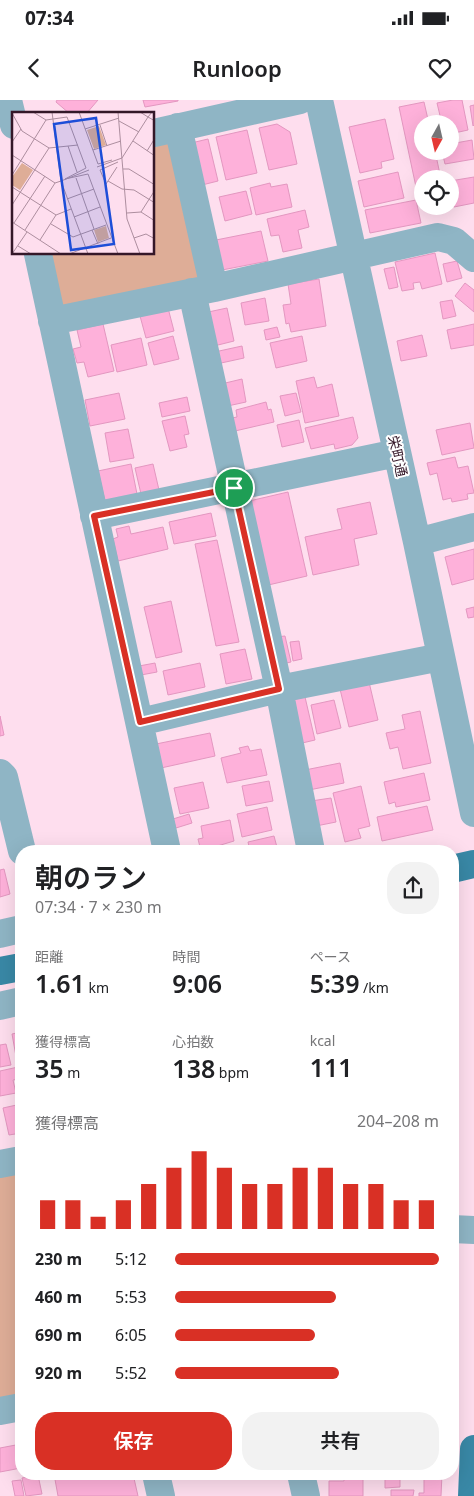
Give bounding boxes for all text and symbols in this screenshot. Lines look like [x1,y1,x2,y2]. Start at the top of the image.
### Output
text: 07:34 [25,5,74,31]
text: Runloop [192,53,282,83]
icon: back [20,54,48,82]
icon: heart [426,54,454,82]
inset map [12,112,155,255]
north arrow [414,115,459,160]
map controls [414,115,459,215]
button: locate [414,170,459,215]
street label: 栄町通 [384,433,412,479]
pin [213,467,255,509]
icon: arrive [220,474,248,502]
text: 朝のラン [35,858,147,896]
button: share [387,862,439,914]
text: 07:34 · 7 × 230 m [35,896,162,918]
text: 距離 [35,947,63,966]
text: 時間 [172,947,200,966]
text: ペース [310,947,351,966]
text: 1.61 [35,966,85,1000]
text: 9:06 [172,966,222,1000]
text: 5:39 [310,966,359,1000]
text: km [85,978,109,997]
text: /km [359,978,389,997]
text: kcal [310,1031,335,1050]
text: 獲得標高 [35,1032,91,1051]
text: 心拍数 [172,1032,214,1051]
text: 111 [310,1050,353,1084]
text: 35 [35,1051,64,1085]
text: 138 [172,1051,215,1085]
text: m [64,1063,80,1082]
text: bpm [215,1063,249,1082]
text: 204–208 m [357,1110,439,1132]
text: 獲得標高 [35,1112,99,1134]
text: 230 m [35,1248,82,1270]
text: 5:12 [115,1248,147,1270]
text: 460 m [35,1286,82,1308]
text: 5:53 [115,1286,147,1308]
text: 690 m [35,1324,82,1346]
text: 6:05 [115,1324,147,1346]
text: 920 m [35,1362,82,1384]
text: 5:52 [115,1362,147,1384]
button: 保存 [35,1412,232,1470]
button: 共有 [242,1412,439,1470]

